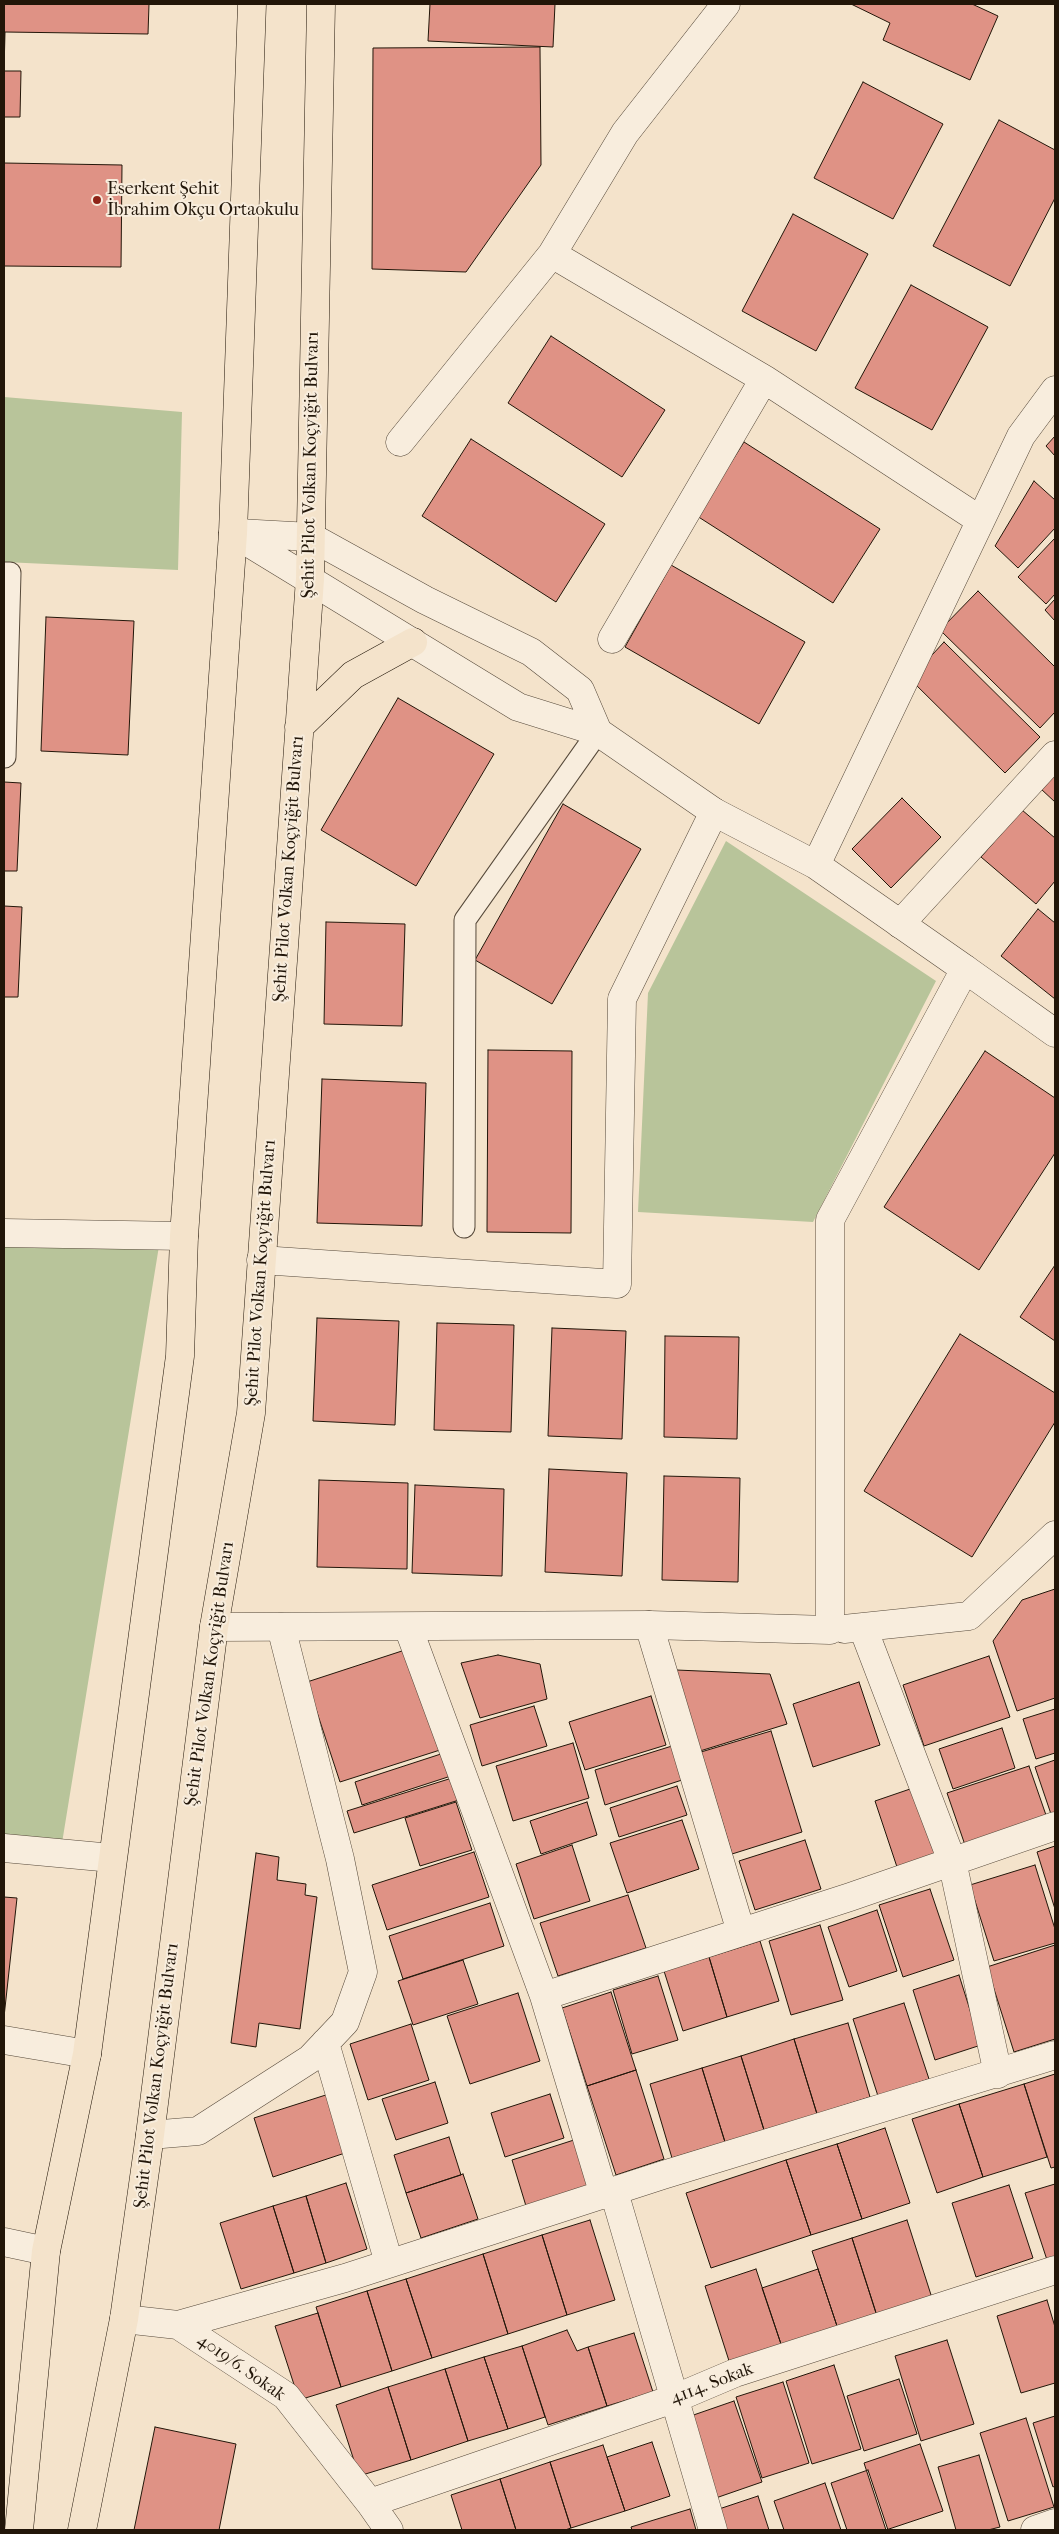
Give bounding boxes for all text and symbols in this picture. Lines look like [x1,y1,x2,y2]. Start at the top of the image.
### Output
place label: Eserkent Şehit İbrahim Okçu Ortaokulu [107,179,299,222]
marker: Eserkent Şehit İbrahim Okçu Ortaokulu [91,194,103,206]
street label: Şehit Pilot Volkan Koçyiğit Bulvarı [298,331,324,599]
street label: Şehit Pilot Volkan Koçyiğit Bulvarı [269,735,309,1003]
street label: Şehit Pilot Volkan Koçyiğit Bulvarı [241,1139,281,1407]
street label: Şehit Pilot Volkan Koçyiğit Bulvarı [181,1540,239,1808]
street label: Şehit Pilot Volkan Koçyiğit Bulvarı [130,1942,184,2210]
street label: 4019/6. Sokak [193,2330,289,2406]
street label: 4114. Sokak [668,2358,756,2410]

